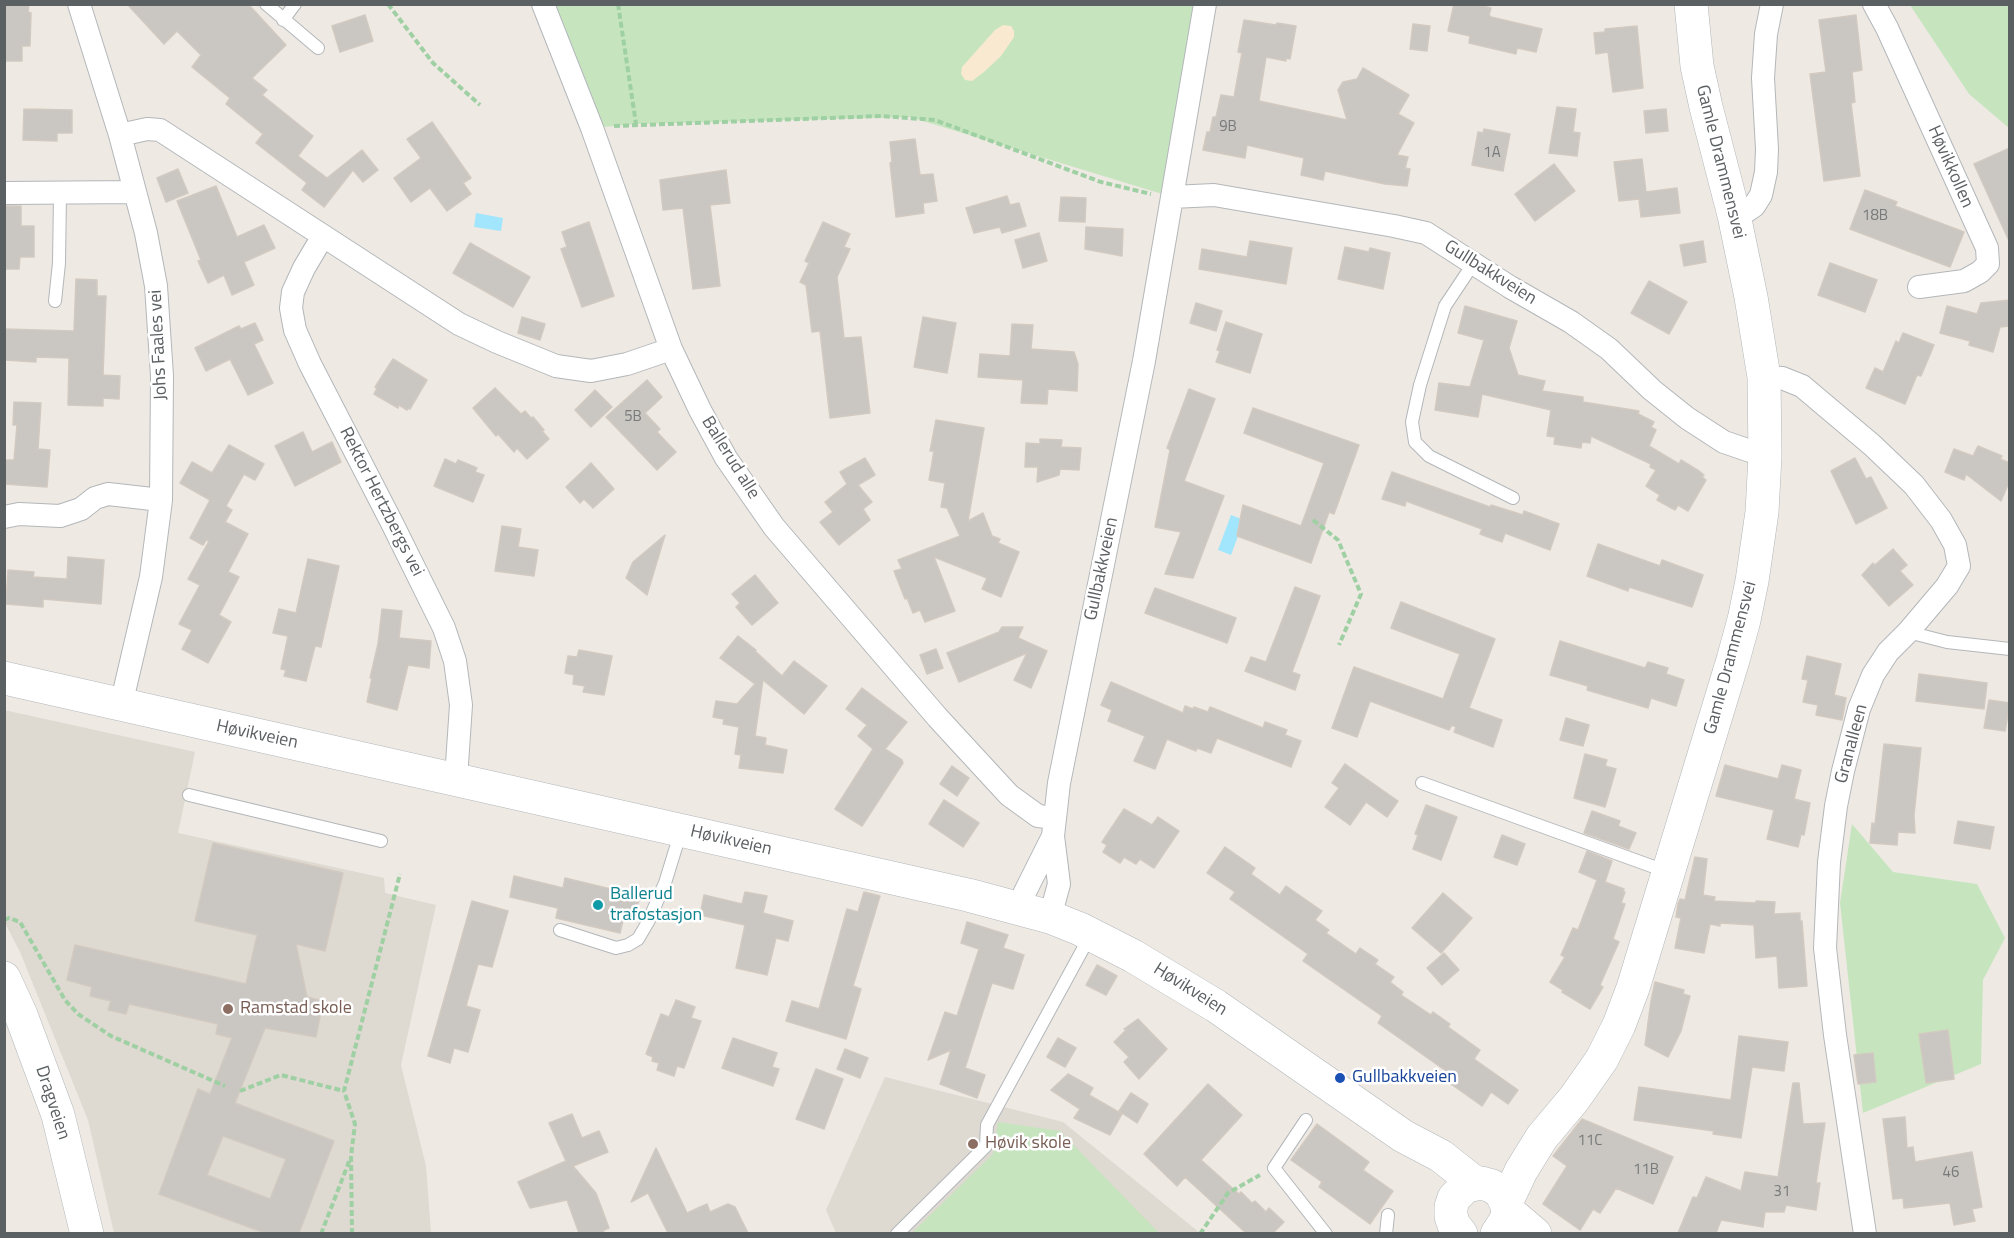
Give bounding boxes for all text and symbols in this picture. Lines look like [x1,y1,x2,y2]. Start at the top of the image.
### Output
street label: Gamle Drammensvei [1690,83,1750,241]
house number: 9B [1219,118,1237,136]
street label: Høvikkollen [1922,123,1978,211]
house number: 1A [1483,144,1501,162]
house number: 18B [1862,207,1888,225]
street label: Gullbakkveien [1440,236,1540,310]
street label: Johs Faales vei [145,289,173,401]
house number: 5B [624,408,642,426]
street label: Ballerud alle [696,413,764,503]
street label: Rektor Hertzbergs vei [334,424,428,580]
street label: Gullbakkveien [1081,515,1123,623]
street label: Gamle Drammensvei [1700,579,1762,737]
street label: Granalleen [1831,702,1873,786]
street label: Høvikveien [214,716,300,754]
street label: Høvikveien [688,821,774,861]
place label: Ballerud trafostasjon [610,884,702,926]
marker: Ballerud trafostasjon [591,898,605,912]
street label: Høvikveien [1149,959,1231,1021]
place label: Ramstad skole [240,998,352,1020]
marker: Ramstad skole [221,1002,235,1016]
street label: Dragveien [30,1063,74,1143]
place label: Gullbakkveien [1352,1067,1457,1089]
marker: Gullbakkveien [1333,1071,1347,1085]
house number: 11C [1578,1132,1602,1150]
place label: Høvik skole [985,1133,1071,1155]
marker: Høvik skole [966,1137,980,1151]
house number: 11B [1633,1161,1659,1179]
house number: 46 [1943,1164,1959,1182]
house number: 31 [1774,1183,1790,1201]

